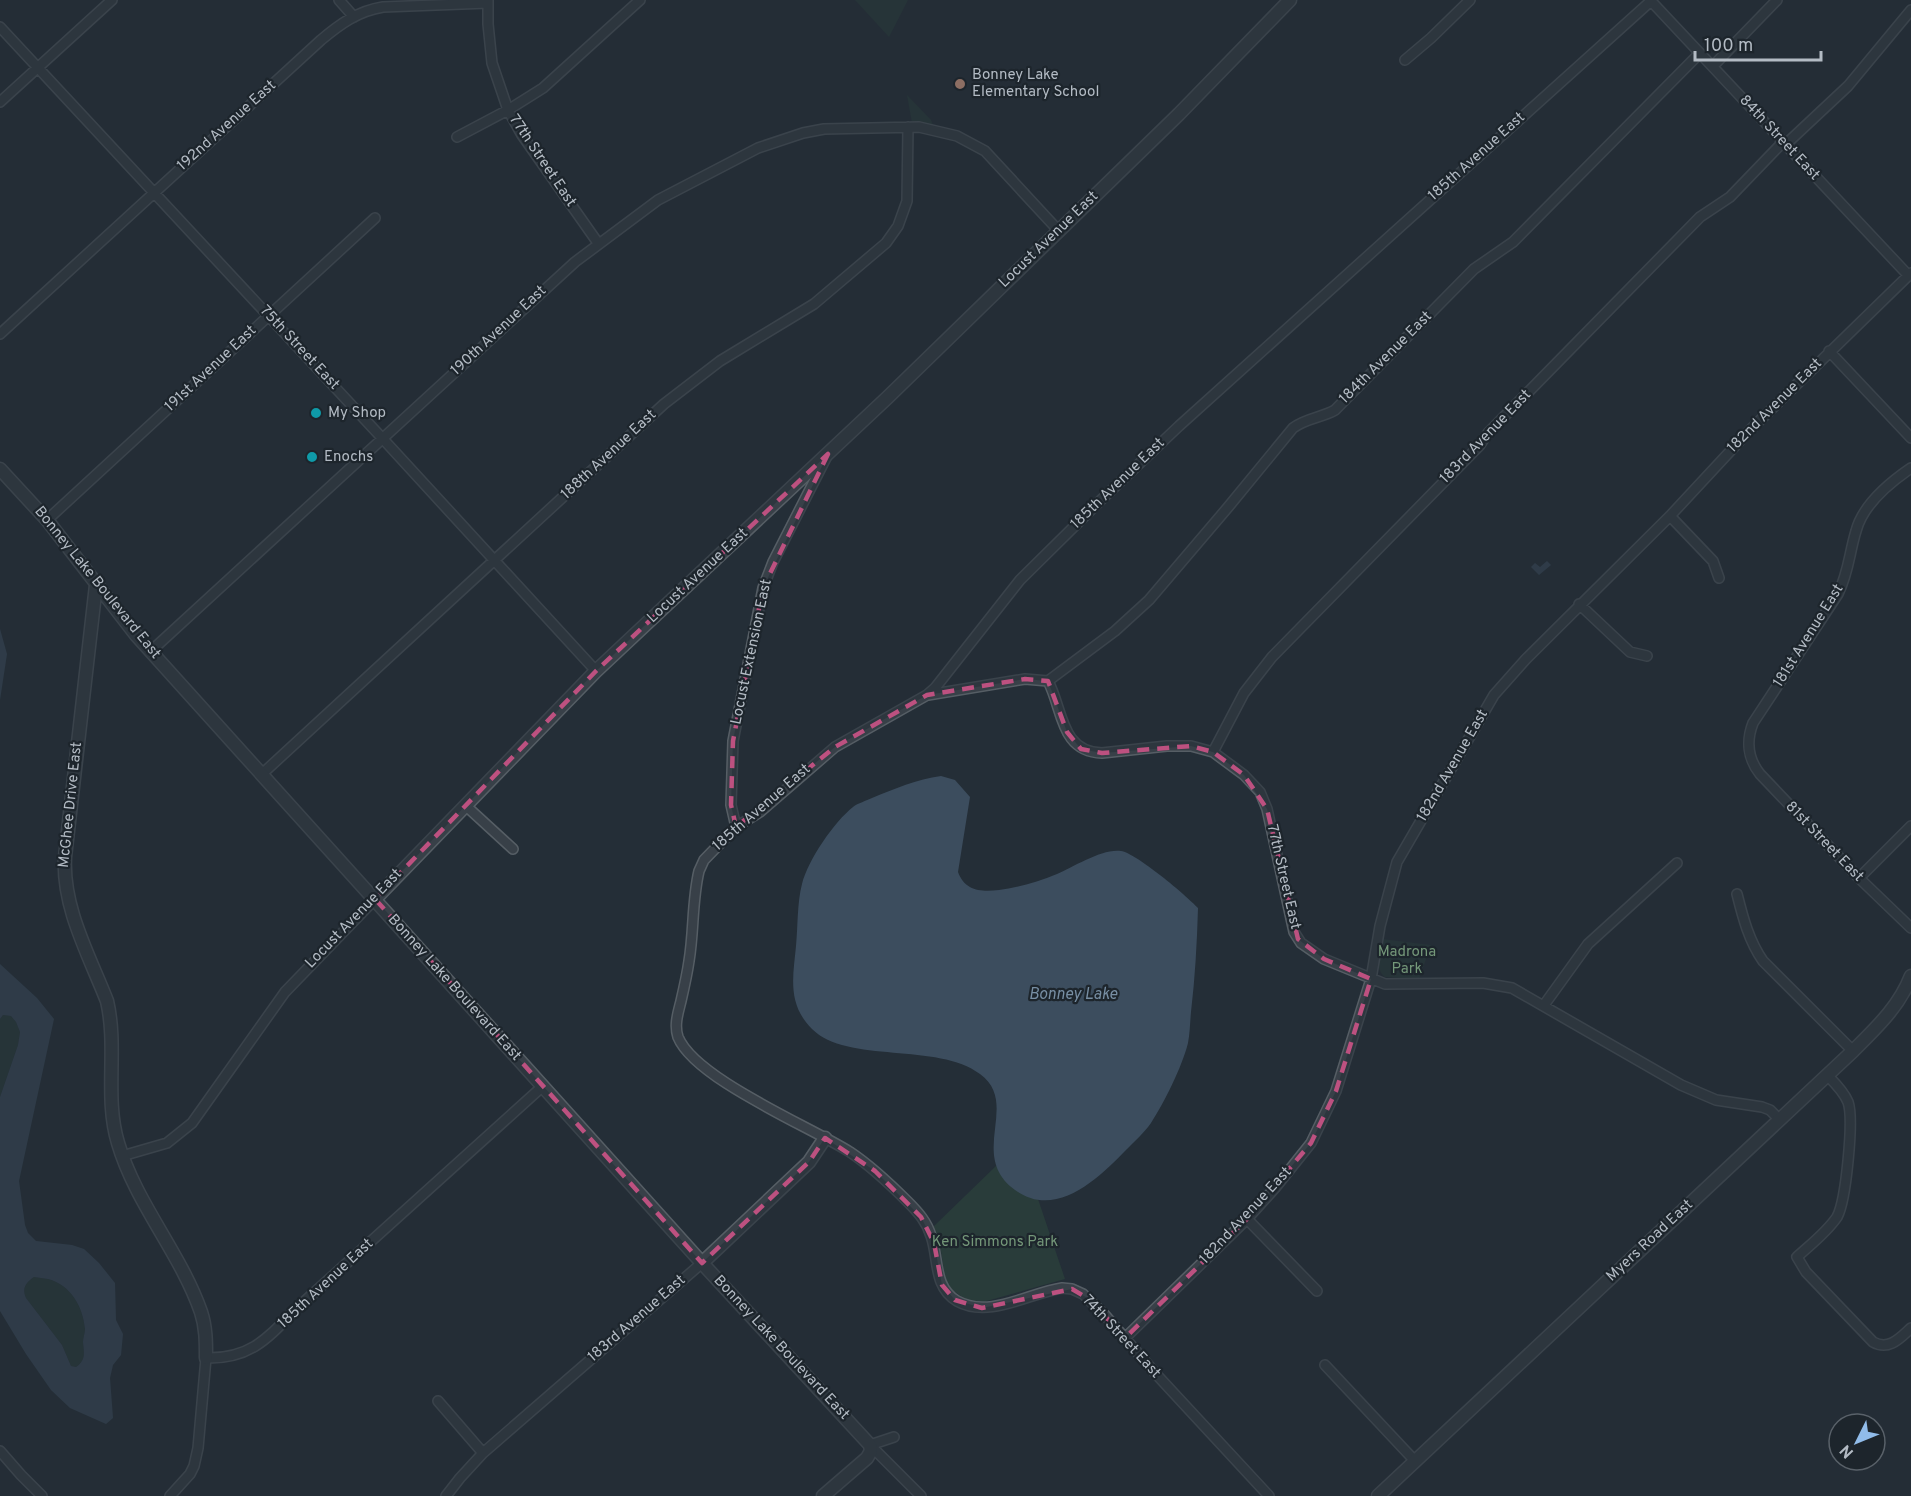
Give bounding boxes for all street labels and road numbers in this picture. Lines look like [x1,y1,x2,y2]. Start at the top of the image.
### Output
street label: 192nd Avenue East [174,77,280,175]
street label: 84th Street East [1735,91,1823,185]
street label: 185th Avenue East [1425,109,1529,205]
street label: 77th Street East [504,111,580,211]
street label: Locust Avenue East [995,188,1103,292]
street label: 190th Avenue East [447,282,551,380]
street label: 75th Street East [255,302,343,394]
street label: 184th Avenue East [1335,307,1437,409]
street label: 191st Avenue East [161,322,261,416]
street label: 182nd Avenue East [1723,354,1827,458]
street label: 183rd Avenue East [1436,386,1536,488]
street label: 188th Avenue East [557,406,661,504]
street label: 185th Avenue East [1067,434,1169,534]
street label: Bonney Lake Boulevard East [30,503,164,663]
street label: Locust Avenue East [644,524,752,628]
street label: Locust Extension East [727,578,777,726]
street label: 181st Avenue East [1770,581,1848,691]
street label: 182nd Avenue East [1413,706,1493,826]
street label: McGhee Drive East [55,741,87,869]
street label: 185th Avenue East [709,760,815,856]
street label: 81st Street East [1781,798,1867,886]
street label: 77th Street East [1262,823,1304,931]
street label: Locust Avenue East [302,865,406,973]
street label: Bonney Lake Boulevard East [383,911,525,1065]
street label: 182nd Avenue East [1196,1163,1296,1269]
street label: Myers Road East [1603,1196,1697,1286]
street label: 185th Avenue East [274,1235,378,1333]
street label: 183rd Avenue East [584,1271,690,1367]
street label: Bonney Lake Boulevard East [709,1272,853,1424]
street label: 74th Street East [1078,1291,1164,1383]

